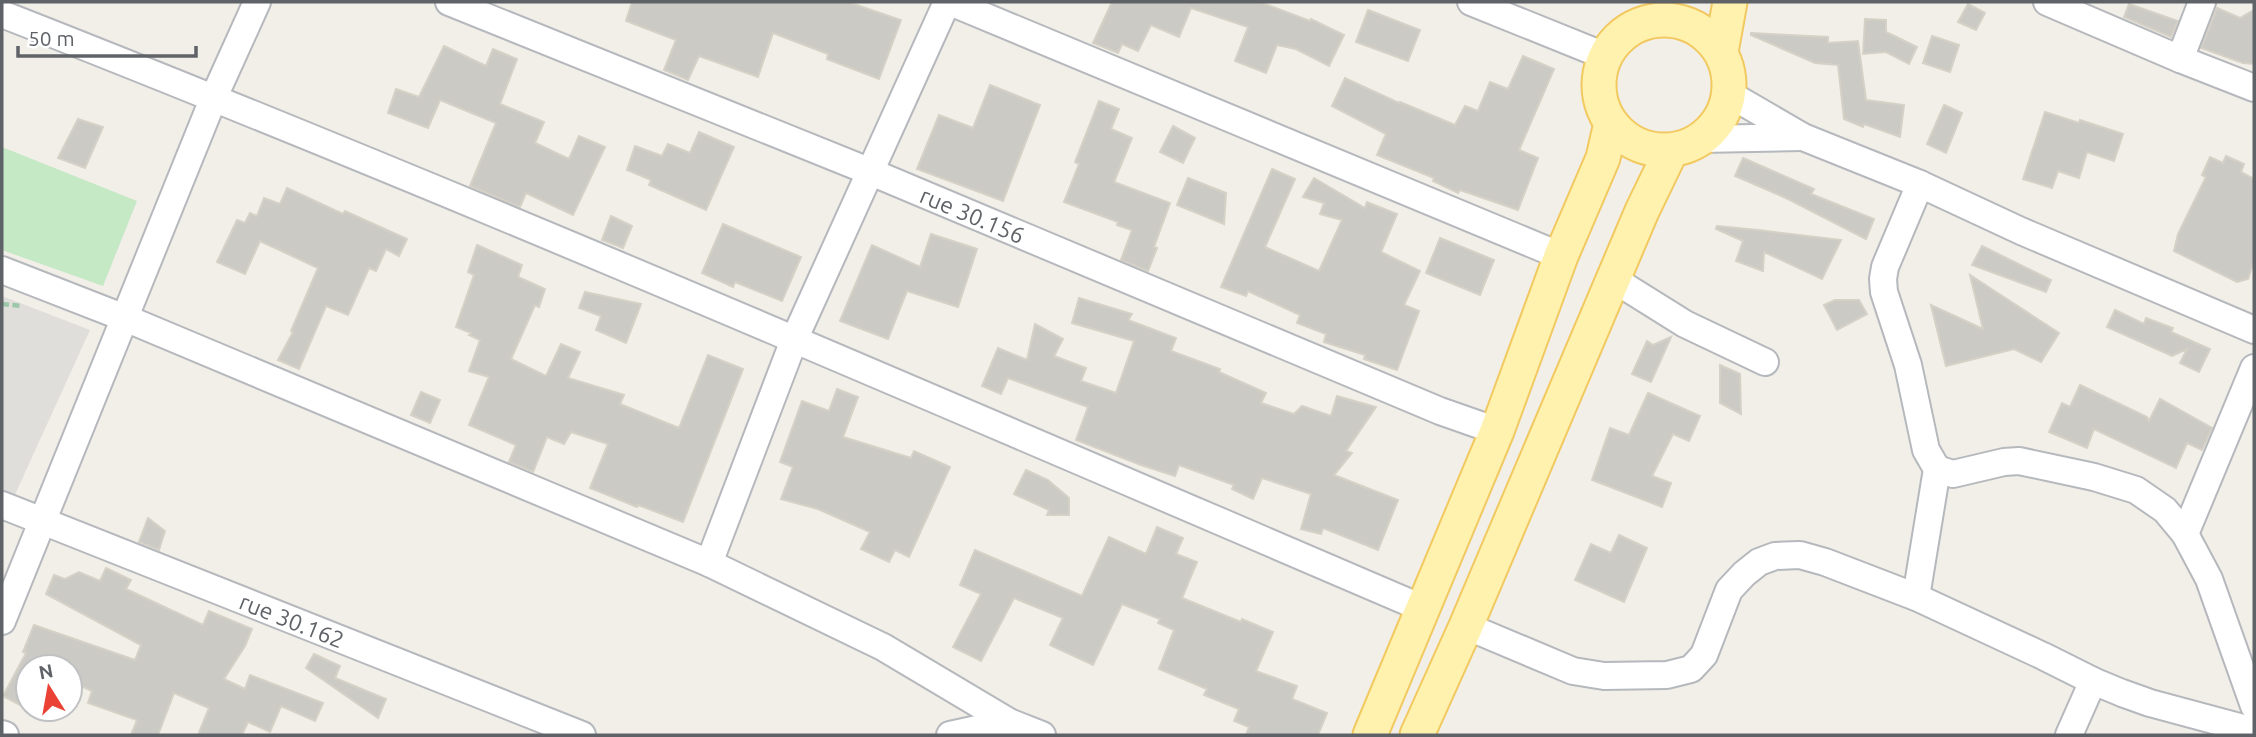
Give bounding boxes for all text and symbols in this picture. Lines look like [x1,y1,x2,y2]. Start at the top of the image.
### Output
scale bar [18,14,196,58]
text: 50 m [28,26,75,50]
street label: rue 30.156 [917,182,1028,248]
street label: rue 30.162 [236,588,348,652]
north arrow [14,653,84,723]
text: N [37,659,55,683]

